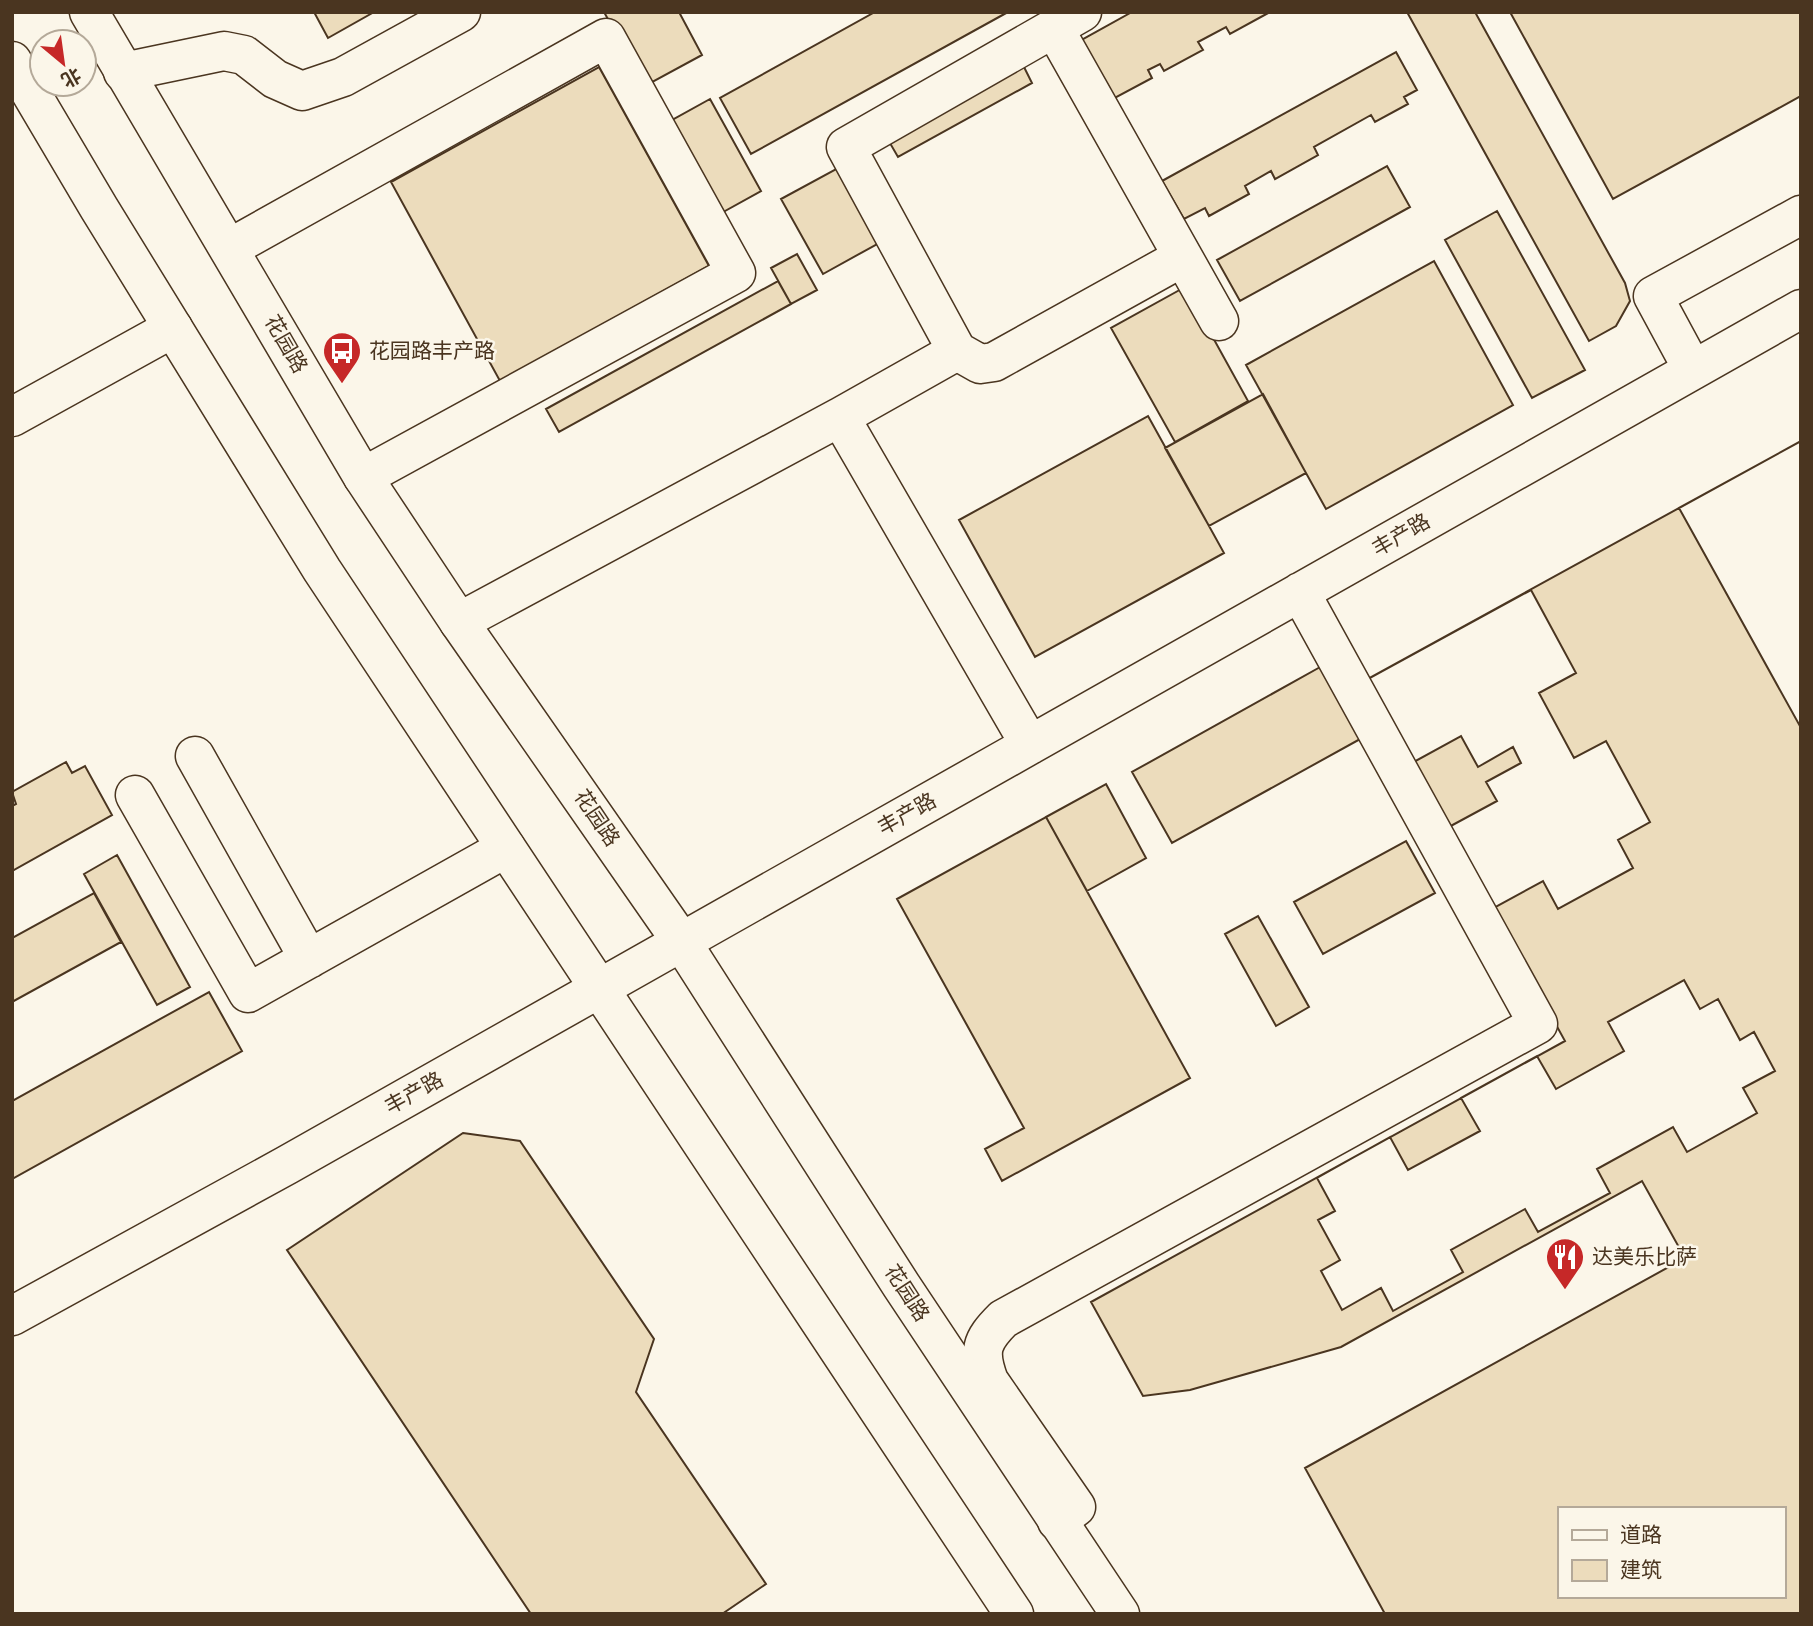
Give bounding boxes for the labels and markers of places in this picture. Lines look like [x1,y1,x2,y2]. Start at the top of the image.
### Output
bus stop icon: 花园路丰产路 [321,330,363,385]
place label: 花园路丰产路 [369,339,495,363]
restaurant icon: 达美乐比萨 [1544,1236,1586,1291]
place label: 达美乐比萨 [1592,1245,1697,1269]

